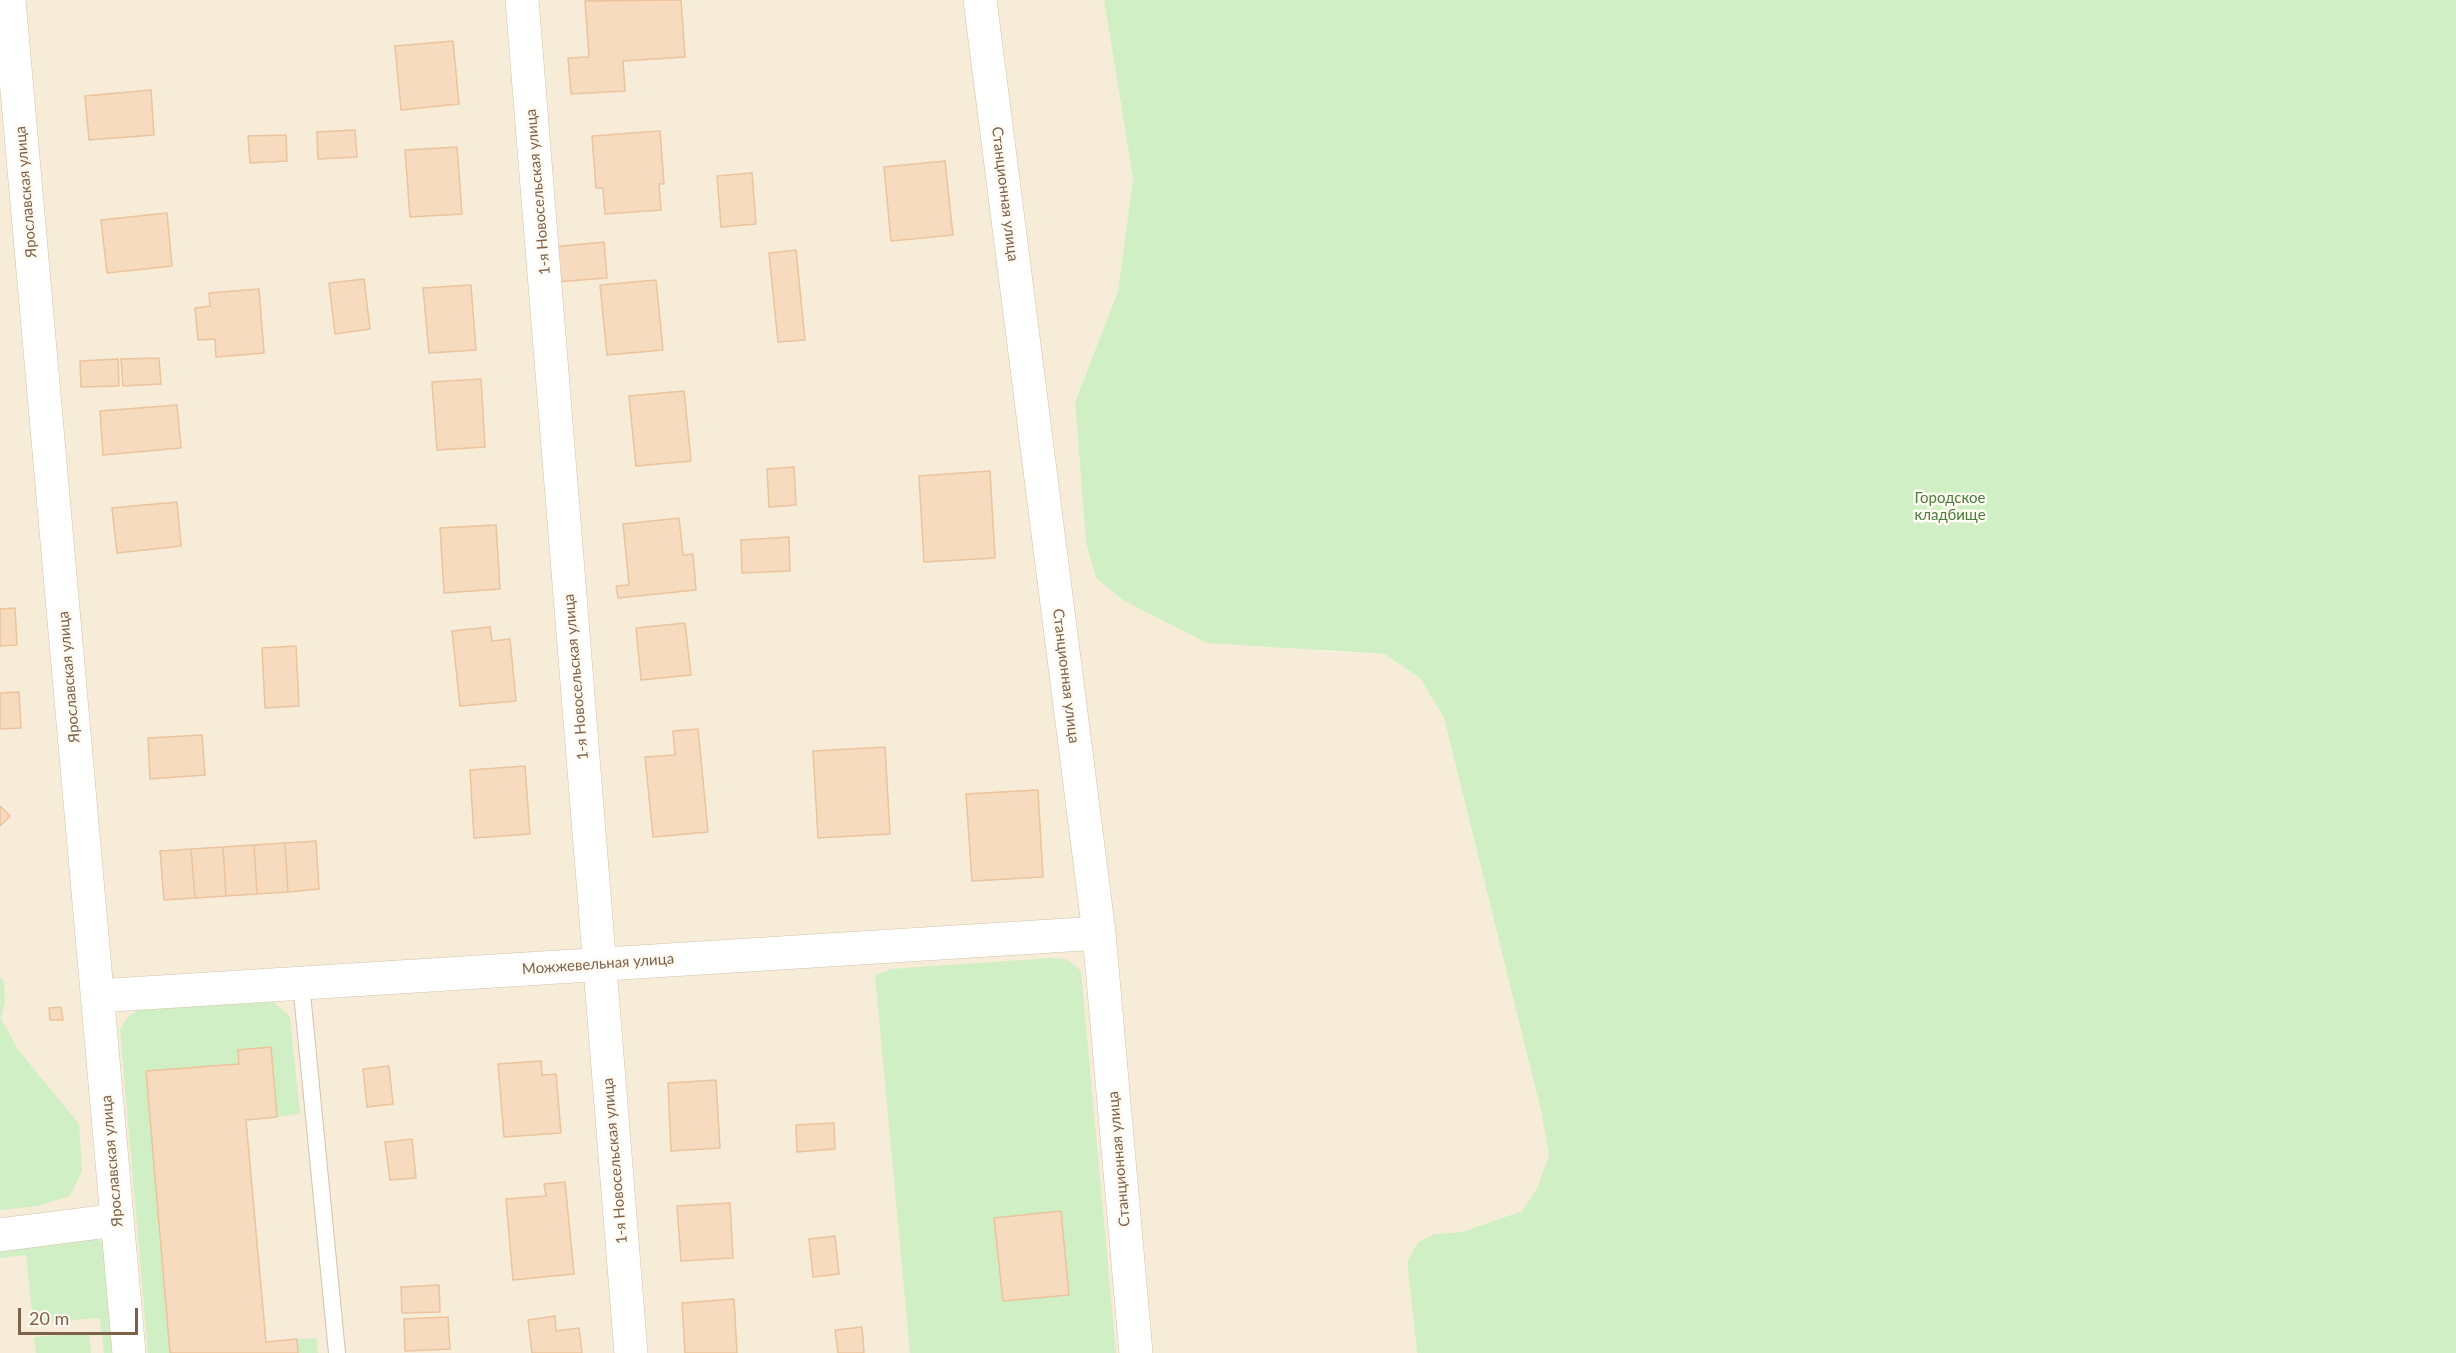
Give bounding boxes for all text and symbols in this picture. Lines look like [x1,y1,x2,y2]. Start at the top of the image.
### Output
street label: 1-я Новосельская улица [522,108,554,276]
street label: Ярославская улица [11,125,41,259]
street label: Станционная улица [988,125,1022,263]
park label: Городское кладбище [1914,489,1986,524]
street label: 1-я Новосельская улица [560,593,592,761]
street label: Станционная улица [1049,607,1083,745]
street label: Ярославская улица [54,610,84,744]
street label: Можжевельная улица [521,950,675,978]
street label: 1-я Новосельская улица [599,1077,631,1245]
street label: Станционная улица [1104,1091,1134,1227]
street label: Ярославская улица [97,1094,127,1228]
scale bar [21,1296,141,1334]
text: 20 m [29,1307,69,1329]

